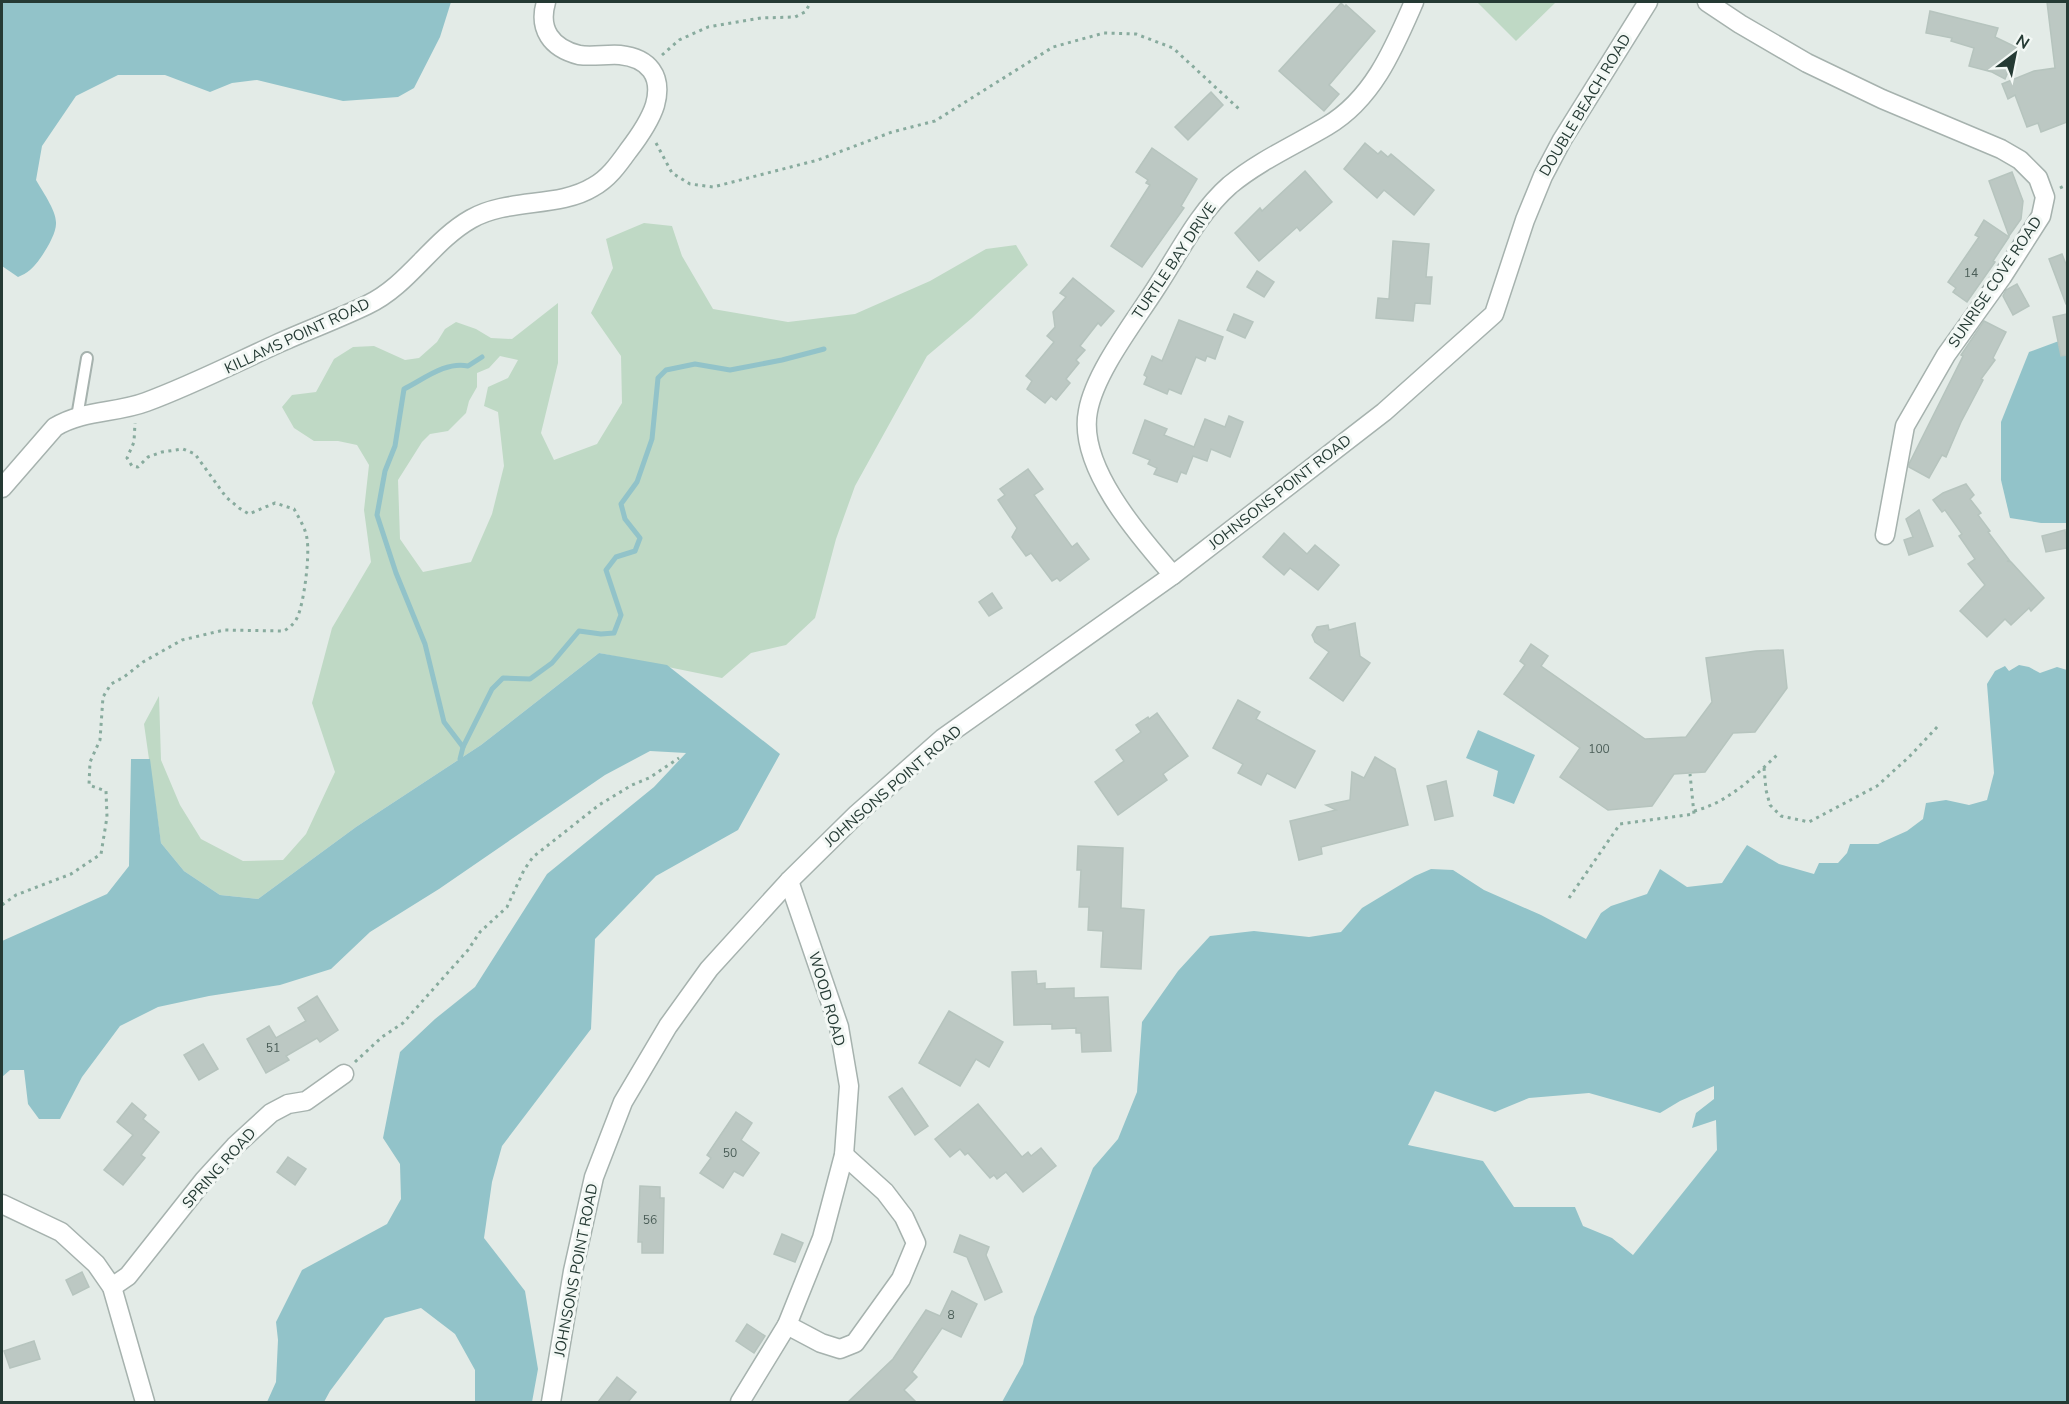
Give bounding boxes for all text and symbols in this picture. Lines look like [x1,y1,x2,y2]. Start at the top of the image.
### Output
north arrow [1985,24,2045,84]
street label: DOUBLE BEACH ROAD [1535,30,1635,180]
text: N [2012,30,2033,55]
street label: TURTLE BAY DRIVE [1128,199,1220,323]
street label: SUNRISE COVE ROAD [1944,212,2046,352]
house number: 14 [1964,265,1978,281]
street label: KILLAMS POINT ROAD [221,294,373,378]
street label: JOHNSONS POINT ROAD [1204,430,1355,555]
street label: JOHNSONS POINT ROAD [819,721,966,852]
house number: 100 [1588,741,1610,757]
street label: WOOD ROAD [804,949,850,1049]
house number: 51 [266,1040,280,1056]
street label: SPRING ROAD [178,1123,260,1213]
house number: 50 [723,1145,737,1161]
street label: JOHNSONS POINT ROAD [549,1182,603,1359]
house number: 56 [643,1212,657,1228]
house number: 8 [947,1307,955,1323]

